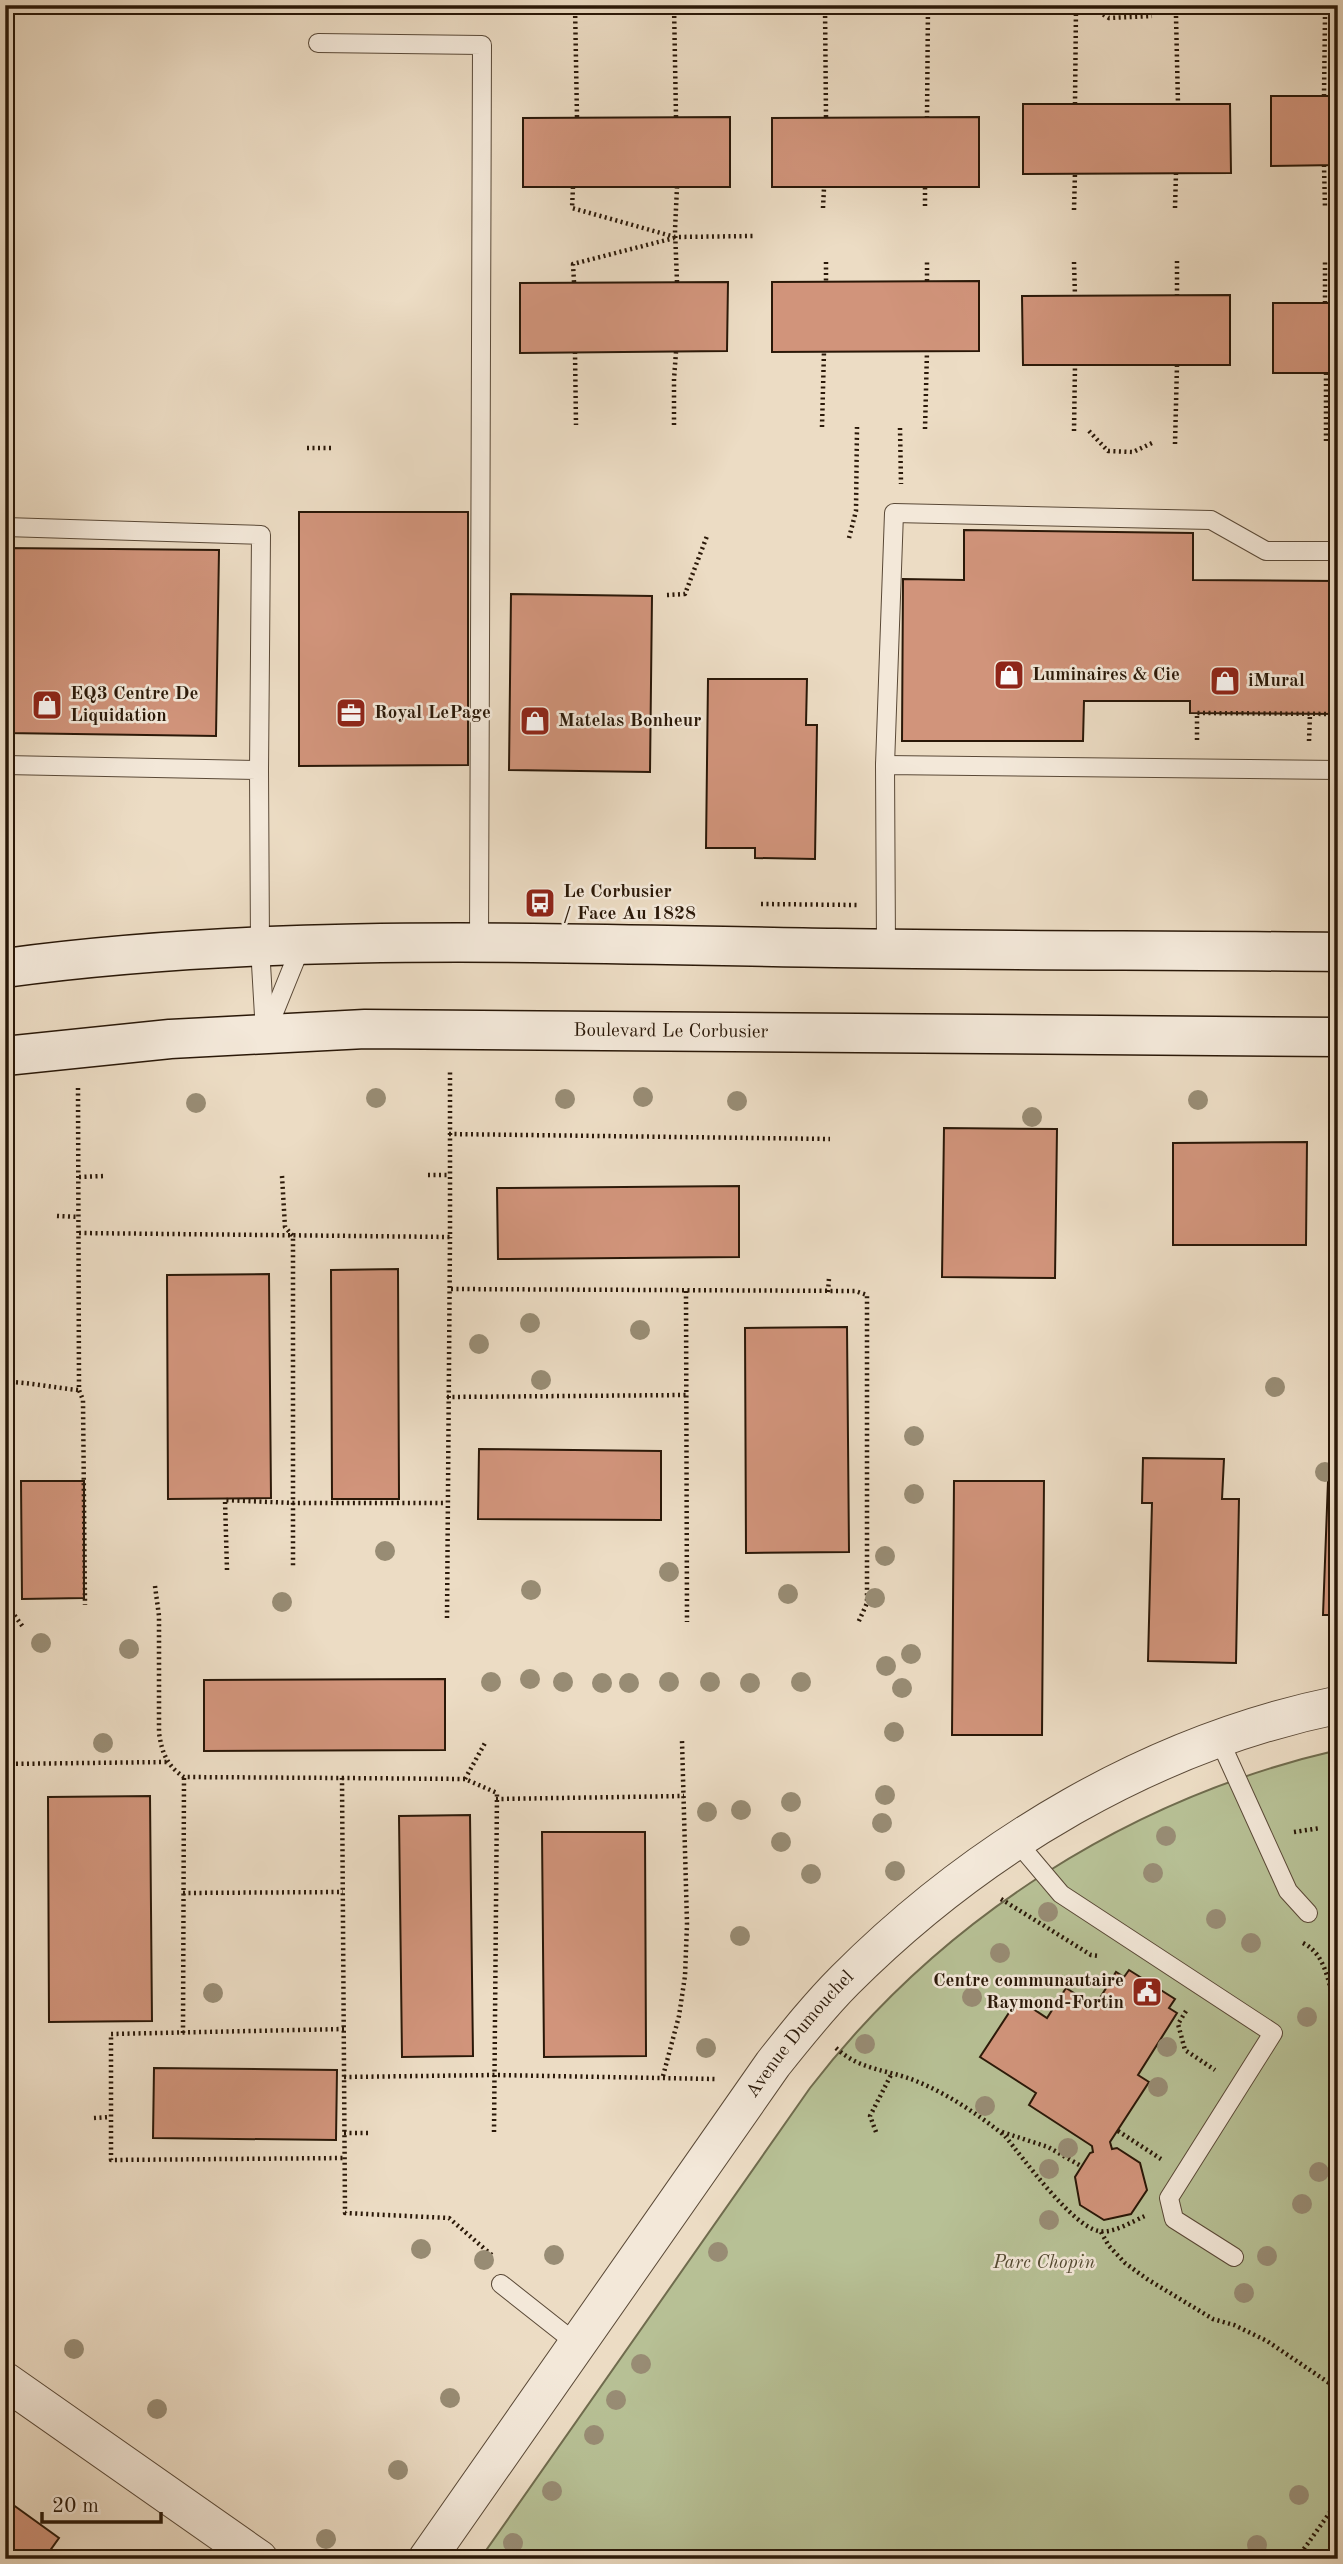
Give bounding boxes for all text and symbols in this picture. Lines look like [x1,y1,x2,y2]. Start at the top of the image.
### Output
shop icon: Luminaires & Cie [992,658,1026,692]
shop icon: iMural [1208,664,1242,698]
place label: Luminaires & Cie [1032,666,1180,685]
place label: iMural [1248,672,1305,691]
place label: EQ3 Centre De Liquidation [70,685,198,726]
shop icon: EQ3 Centre De Liquidation [30,688,64,722]
office icon: Royal LePage [334,696,368,730]
place label: Royal LePage [374,704,491,723]
shop icon: Matelas Bonheur [518,704,552,738]
place label: Matelas Bonheur [558,712,701,731]
place label: Le Corbusier / Face Au 1828 [563,883,696,924]
bus stop icon: Le Corbusier / Face Au 1828 [523,886,557,920]
street label: Boulevard Le Corbusier [573,1021,769,1042]
street label: Avenue Dumouchel [743,1967,858,2101]
place label: Centre communautaire Raymond-Fortin [933,1972,1124,2013]
public building icon: Centre communautaire Raymond-Fortin [1130,1975,1164,2009]
park label: Parc Chopin [992,2254,1095,2273]
scale bar [42,2480,161,2524]
text: 20 m [52,2496,99,2517]

